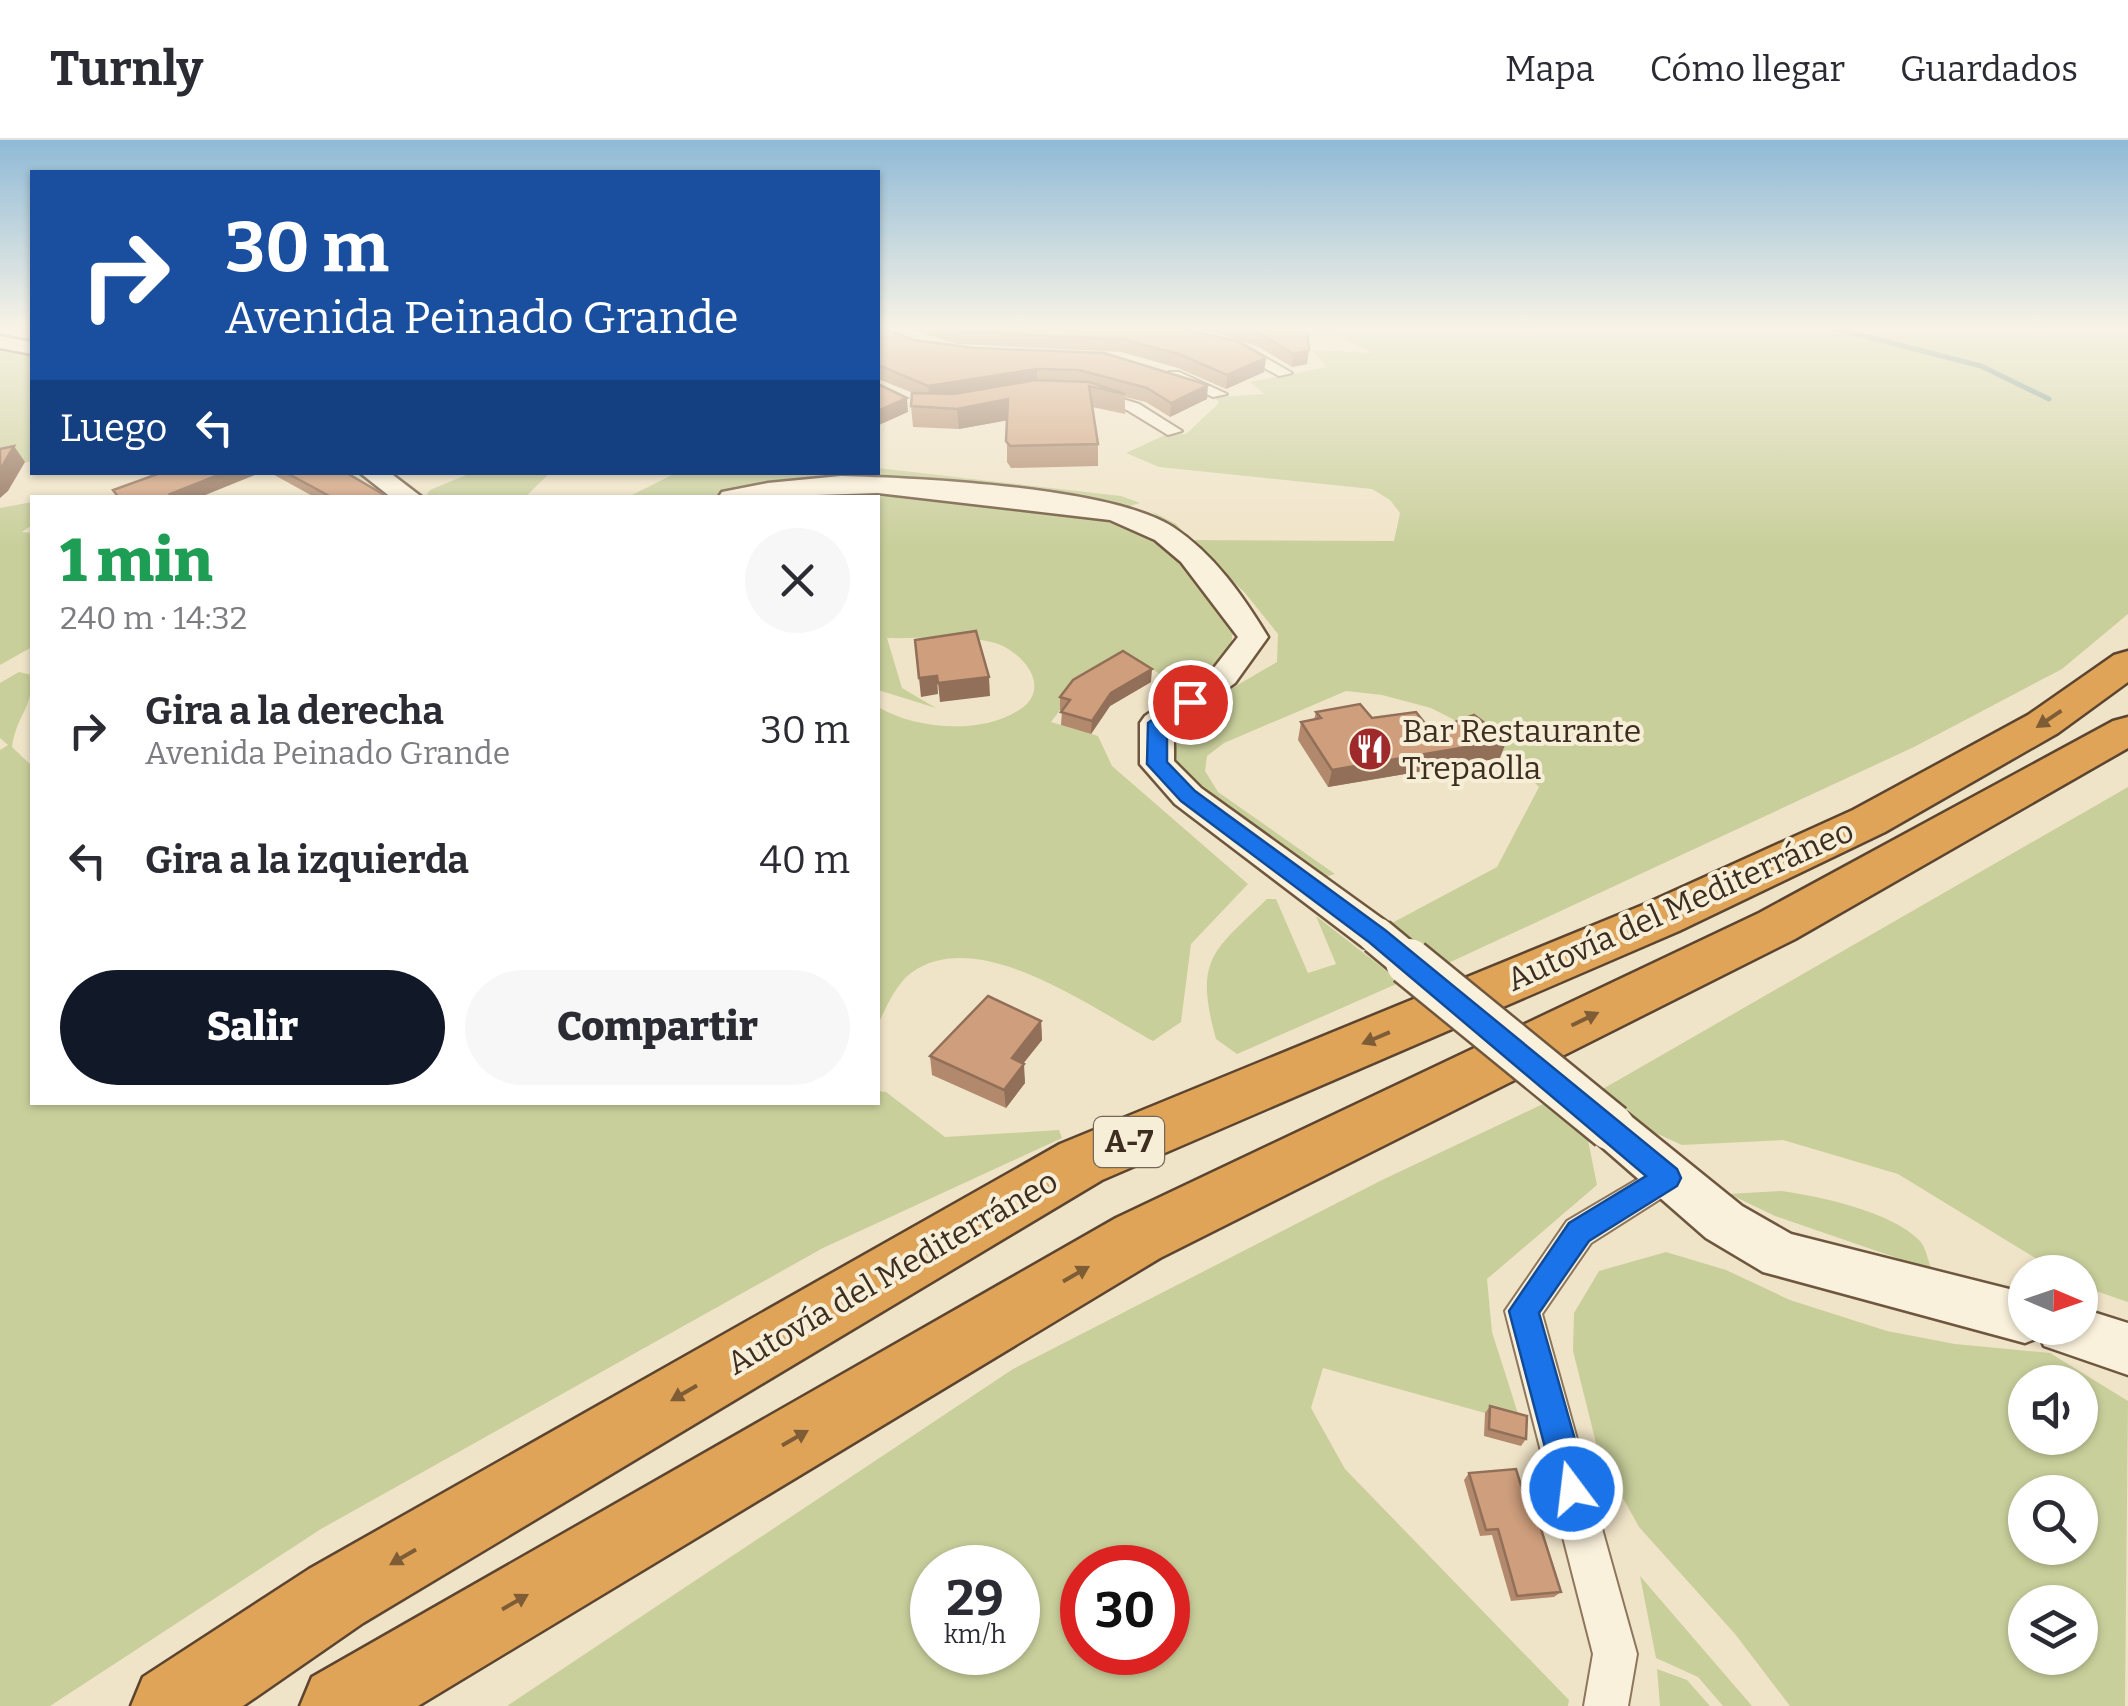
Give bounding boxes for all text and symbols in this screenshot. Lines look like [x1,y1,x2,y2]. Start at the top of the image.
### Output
text: Turnly [50,40,203,98]
text: Mapa [1505,48,1595,90]
text: Cómo llegar [1650,48,1845,90]
text: Guardados [1900,48,2078,90]
text: 30 m [225,206,389,290]
icon: right [60,210,190,340]
text: Avenida Peinado Grande [225,291,739,345]
icon: left [187,400,242,455]
text: Luego [60,405,167,451]
text: 1 min [60,525,213,597]
button: close [745,528,850,633]
text: 240 m · 14:32 [60,599,247,637]
pin [1148,660,1233,745]
icon: arrive [1163,675,1218,730]
text: Gira a la derecha [145,688,444,734]
icon: right [60,703,115,758]
text: 30 m [760,707,850,753]
one-way arrow [2035,709,2062,728]
place label: Bar Restaurante Trepaolla [1402,712,1641,787]
restaurant icon: Bar Restaurante Trepaolla [1347,726,1393,772]
text: Avenida Peinado Grande [145,734,510,772]
street label: Autovía del Mediterráneo [1501,811,1859,999]
icon: left [60,833,115,888]
text: Gira a la izquierda [145,837,469,883]
text: 40 m [760,837,850,883]
button: Salir [60,970,445,1085]
button: Compartir [465,970,850,1085]
one-way arrow [1571,1011,1600,1028]
one-way arrow [1361,1030,1391,1046]
road number: A-7 [1094,1117,1164,1167]
street label: Autovía del Mediterráneo [720,1162,1064,1382]
north arrow [2008,1255,2098,1345]
map controls [2008,1255,2098,1675]
one-way arrow [1062,1266,1090,1283]
button: sound [2008,1365,2098,1455]
one-way arrow [670,1384,698,1401]
one-way arrow [781,1430,809,1447]
position arrow [1520,1437,1624,1541]
button: search [2008,1475,2098,1565]
speed limit sign: 30 [1060,1545,1190,1675]
one-way arrow [389,1548,417,1565]
text: 29 [946,1568,1004,1628]
button: layers [2008,1585,2098,1675]
one-way arrow [501,1594,529,1612]
text: km/h [944,1620,1006,1650]

